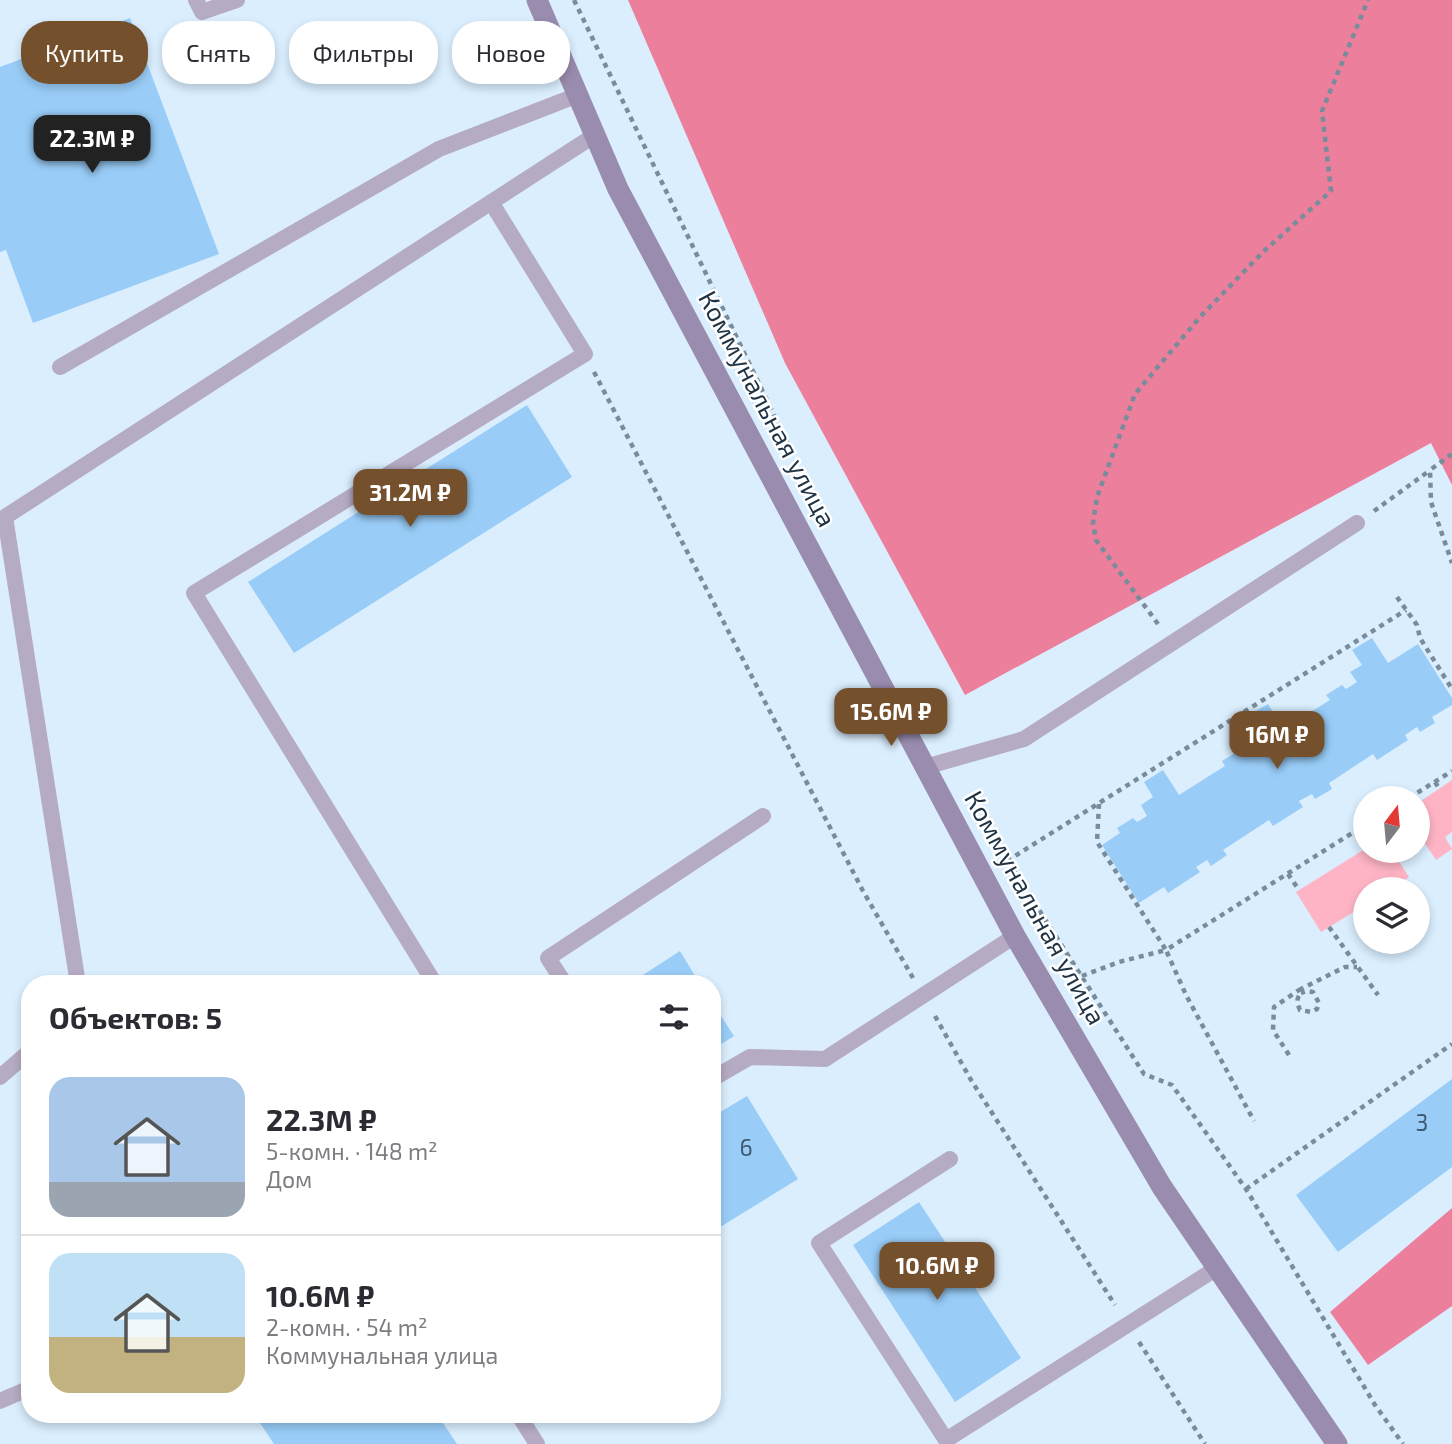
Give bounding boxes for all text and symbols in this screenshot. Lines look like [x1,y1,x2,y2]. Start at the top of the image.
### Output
chip: Купить [21,21,148,84]
chip: Снять [162,21,275,84]
chip: Фильтры [289,21,438,84]
chip: Новое [452,21,570,84]
pin: 22.3M ₽ [27,116,157,175]
text: 22.3M ₽ [50,124,135,152]
street label: Коммунальная улица [692,285,844,532]
pin: 31.2M ₽ [345,470,475,529]
text: 31.2M ₽ [369,478,451,506]
pin: 15.6M ₽ [826,688,956,748]
text: 15.6M ₽ [850,697,932,725]
pin: 16M ₽ [1228,712,1326,771]
text: 16M ₽ [1245,720,1309,748]
street label: Коммунальная улица [958,785,1114,1030]
north arrow [1353,786,1430,863]
map controls [1353,786,1430,954]
button: layers [1353,877,1430,954]
icon: filters [655,998,693,1036]
text: Объектов: 5 [49,999,222,1035]
text: 22.3M ₽ [266,1101,377,1137]
icon: home [105,1105,189,1189]
house number: 3 [1416,1108,1428,1136]
house number: 6 [739,1133,753,1161]
text: 5-комн. · 148 m² [266,1137,438,1165]
text: Дом [266,1165,312,1193]
pin: 10.6M ₽ [872,1242,1002,1302]
text: 10.6M ₽ [895,1251,979,1279]
text: 10.6M ₽ [266,1277,375,1313]
icon: home [105,1281,189,1365]
text: 2-комн. · 54 m² [266,1313,427,1341]
text: Коммунальная улица [266,1341,498,1369]

